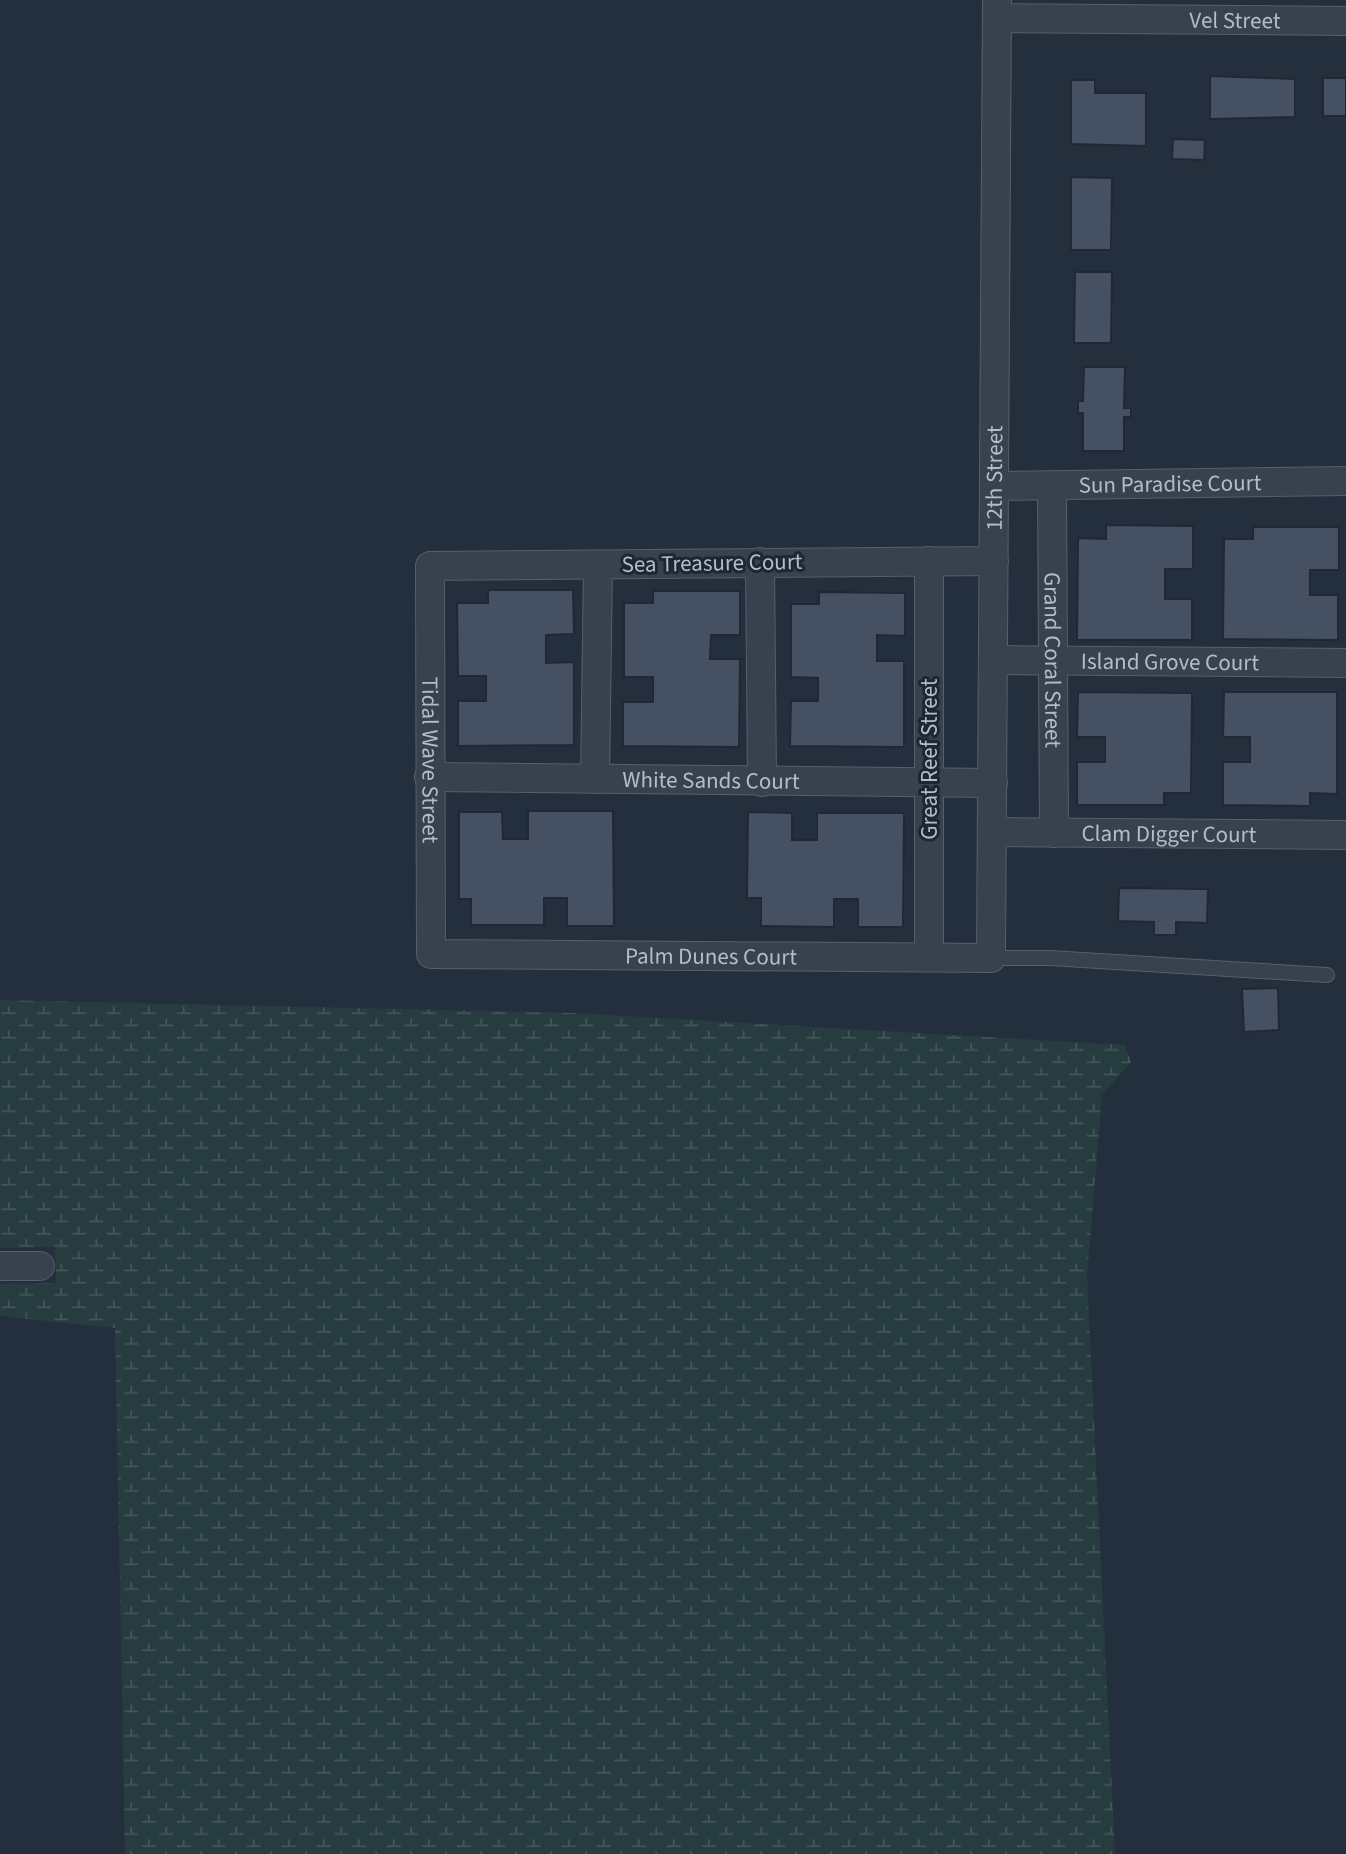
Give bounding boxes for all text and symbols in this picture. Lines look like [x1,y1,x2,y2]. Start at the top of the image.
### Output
street label: Vel Street [1189,3,1281,37]
street label: 12th Street [977,425,1011,531]
street label: Sun Paradise Court [1078,466,1262,501]
street label: Sea Treasure Court [621,545,803,581]
street label: Grand Coral Street [1036,572,1070,748]
street label: Island Grove Court [1081,644,1259,679]
street label: Tidal Wave Street [414,677,447,844]
street label: Great Reef Street [913,678,946,840]
street label: White Sands Court [622,763,800,797]
street label: Clam Digger Court [1081,816,1257,851]
street label: Palm Dunes Court [625,939,797,973]

